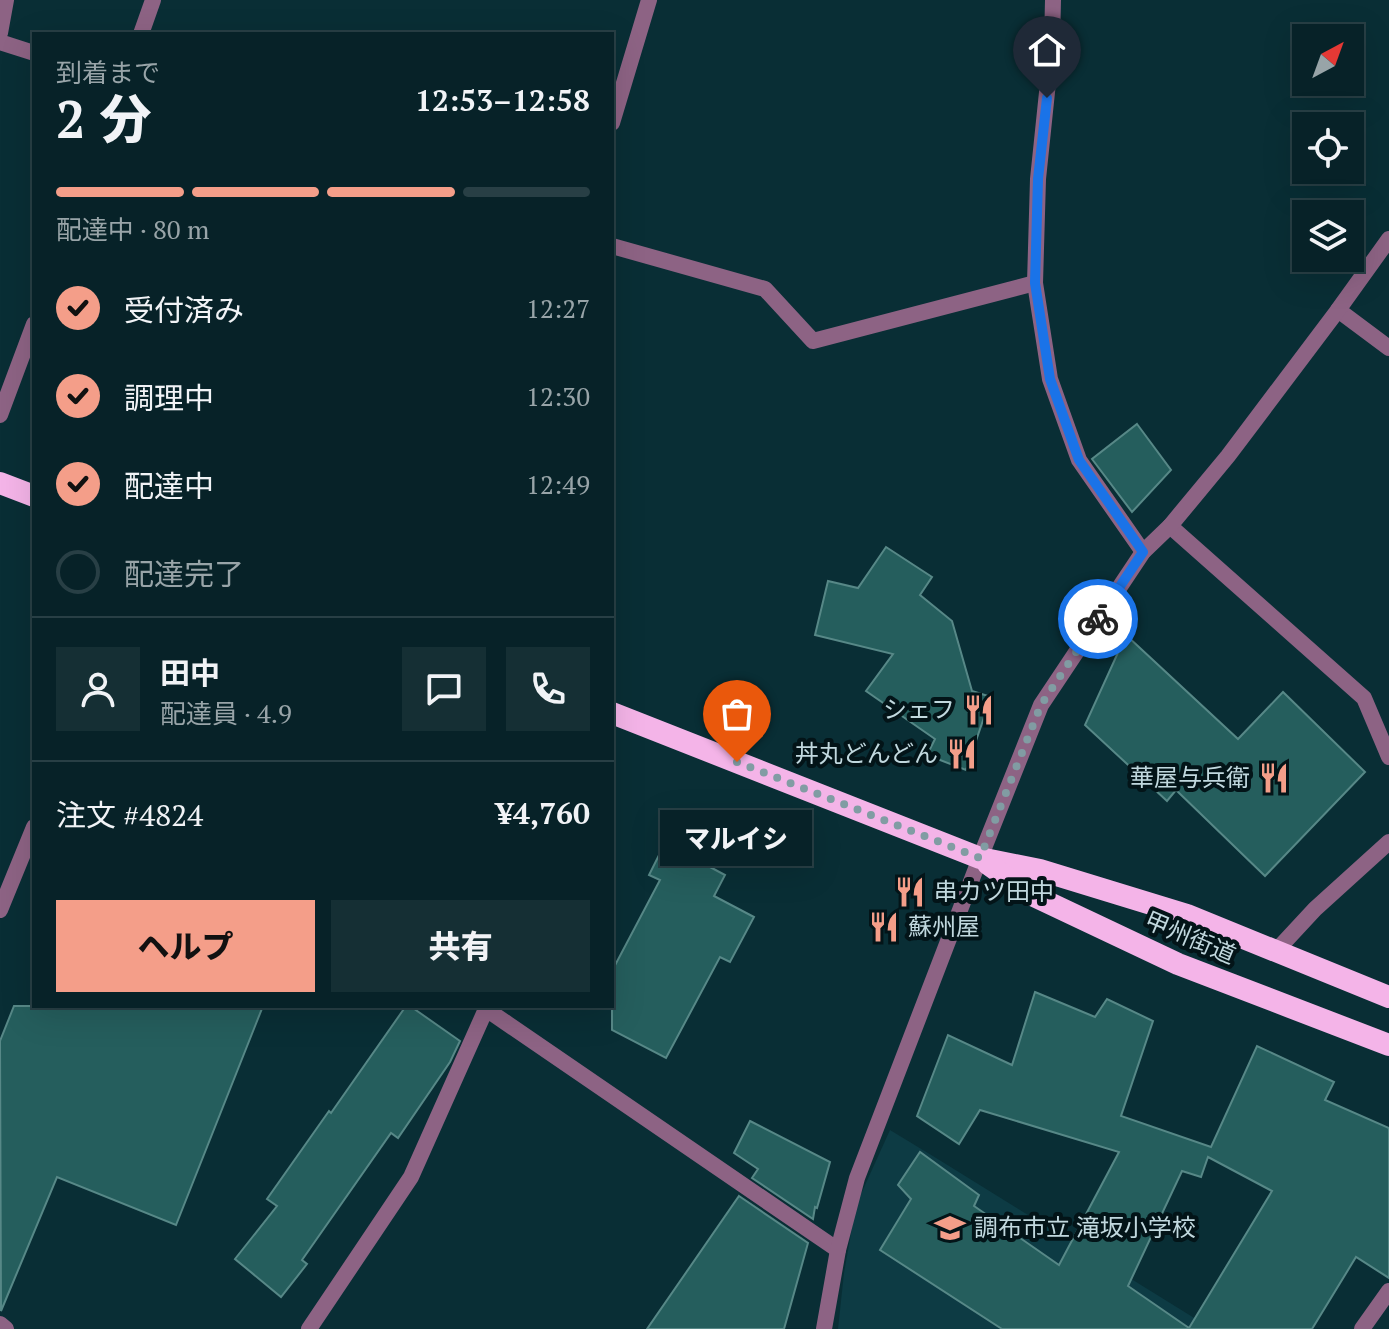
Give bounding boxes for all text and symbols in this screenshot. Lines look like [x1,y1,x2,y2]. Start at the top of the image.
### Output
pin [1013,16,1081,98]
north arrow [1292,24,1364,96]
map controls [1292,24,1364,272]
icon: home [1025,28,1069,72]
text: 到着まで [56,55,160,89]
text: 12:53–12:58 [415,80,590,120]
text: 2 分 [56,84,151,153]
button: locate [1292,112,1364,184]
button: layers [1292,200,1364,272]
text: 配達中 · 80 m [56,212,209,246]
icon: check [56,286,100,330]
text: 受付済み [124,290,244,330]
text: 12:27 [526,291,590,325]
icon: check [56,374,100,418]
text: 調理中 [124,378,214,418]
text: 12:30 [526,379,590,413]
icon: check [56,462,100,506]
text: 配達中 [124,466,214,506]
text: 12:49 [526,467,590,501]
text: 配達完了 [124,554,244,594]
courier [1058,579,1138,659]
icon: bike [1076,597,1120,641]
button: person [56,647,140,731]
button: chat [402,647,486,731]
button: phone [506,647,590,731]
text: 田中 [160,653,220,693]
pin [703,680,771,762]
icon: bag [715,692,759,736]
place label: シェフ [883,693,955,725]
restaurant icon: シェフ [962,693,996,727]
text: 配達員 · 4.9 [160,696,292,730]
place label: 丼丸どんどん [795,737,938,769]
restaurant icon: 丼丸どんどん [945,737,979,771]
place label: 華屋与兵衛 [1130,761,1250,793]
restaurant icon: 華屋与兵衛 [1257,761,1291,795]
text: ¥4,760 [496,793,590,833]
text: 注文 #4824 [56,795,203,835]
callout: マルイシ [661,810,813,866]
text: マルイシ [684,821,788,855]
restaurant icon: 串カツ田中 [893,875,927,909]
place label: 串カツ田中 [934,875,1054,907]
button: ヘルプ [56,900,315,992]
button: 共有 [331,900,590,992]
street label: 甲州街道 [1140,904,1241,971]
restaurant icon: 蘇州屋 [867,910,901,944]
place label: 蘇州屋 [908,910,980,942]
school or university icon: 調布市立 滝坂小学校 [933,1211,967,1245]
place label: 調布市立 滝坂小学校 [974,1211,1196,1243]

